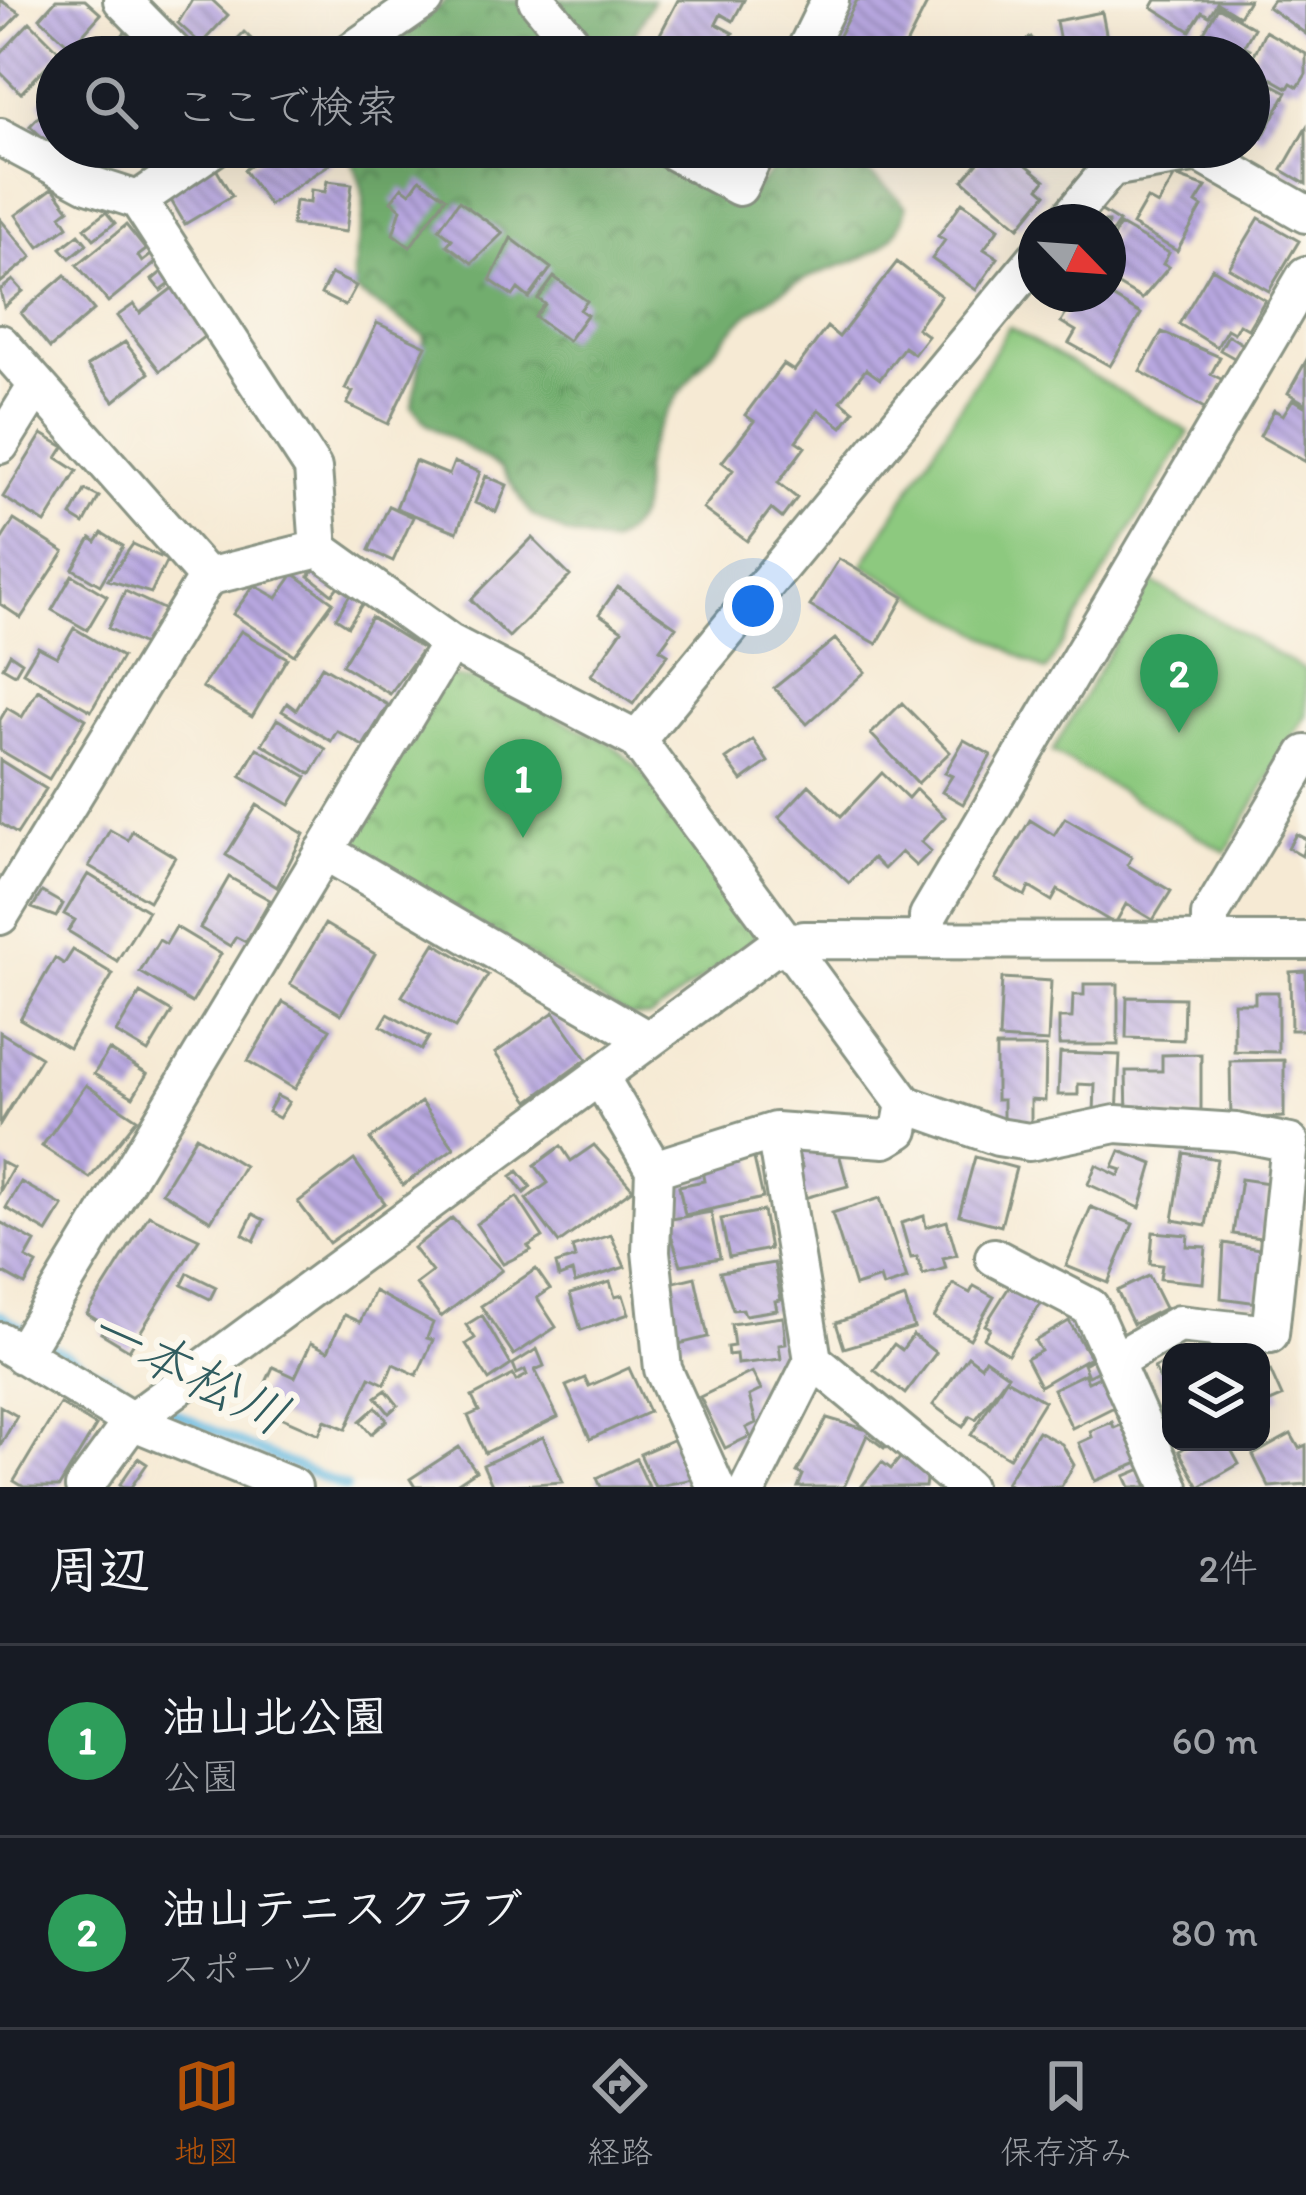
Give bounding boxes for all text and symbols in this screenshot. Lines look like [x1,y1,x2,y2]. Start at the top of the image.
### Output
search box [36,36,1270,168]
icon: search [78,69,144,135]
text: ここで検索 [174,79,399,133]
north arrow [1018,204,1126,312]
your location [723,576,783,636]
pin: 2 [1140,634,1218,733]
pin: 1 [484,739,562,838]
water label: 一本松川 [78,1292,300,1448]
map controls [1162,1343,1270,1451]
button: layers [1162,1343,1270,1451]
text: 周辺 [48,1539,150,1600]
text: 2件 [1198,1545,1258,1592]
text: 油山北公園 [162,1689,387,1743]
text: 1 [78,1717,96,1764]
text: 60 m [1172,1717,1258,1764]
text: 公園 [162,1753,240,1800]
text: 油山テニスクラブ [162,1881,523,1935]
text: 2 [77,1909,97,1956]
text: 80 m [1171,1909,1258,1956]
text: スポーツ [162,1945,317,1992]
tab: 地図 [174,2053,240,2173]
tab: 経路 [587,2053,653,2173]
tab: 保存済み [1000,2053,1132,2173]

